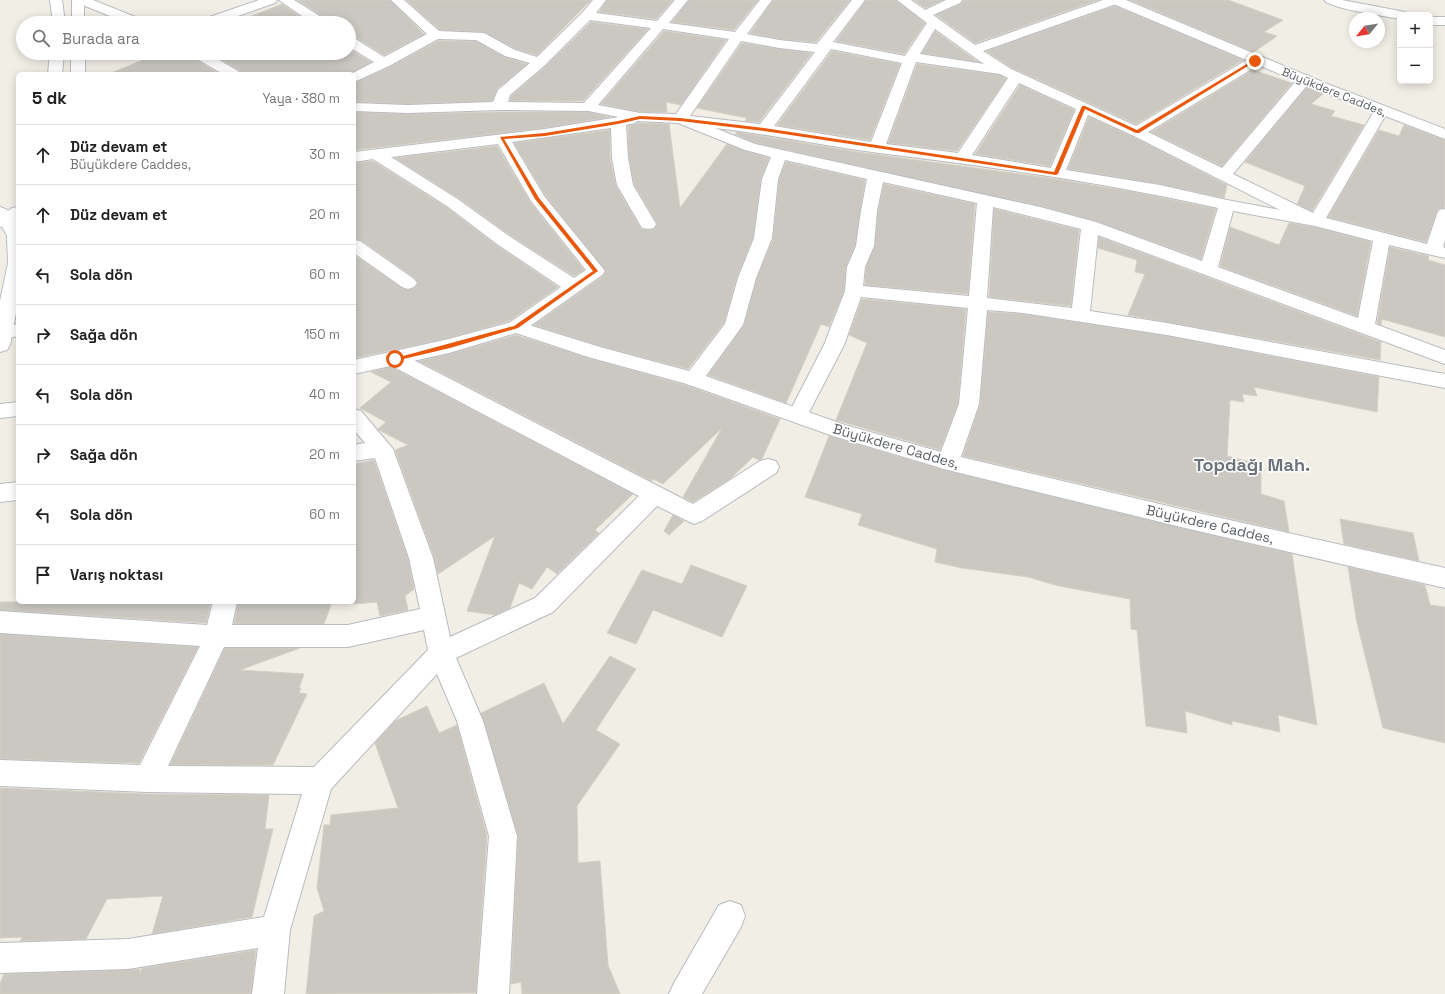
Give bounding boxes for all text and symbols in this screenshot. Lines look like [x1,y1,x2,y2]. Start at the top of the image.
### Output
north arrow [1349,12,1385,48]
map controls [1397,12,1433,84]
button: + [1397,12,1433,48]
search box [16,16,356,60]
icon: search [30,27,52,49]
text: Burada ara [62,29,140,48]
button: − [1397,48,1433,84]
route end [1246,52,1264,70]
street label: Büyükdere Caddes, [1279,64,1389,120]
text: 5 dk [32,87,67,109]
text: Yaya · 380 m [262,90,340,107]
text: Düz devam et [70,137,167,156]
icon: ahead [32,144,54,166]
text: 30 m [309,146,340,163]
text: Büyükdere Caddes, [70,156,191,173]
icon: ahead [32,204,54,226]
text: Düz devam et [70,205,167,224]
text: 20 m [309,206,340,223]
icon: left [32,264,54,286]
text: Sola dön [70,265,133,284]
text: 60 m [309,266,340,283]
icon: right [32,324,54,346]
text: Sağa dön [70,325,138,344]
text: 150 m [304,326,340,343]
route start [386,350,404,368]
icon: left [32,384,54,406]
text: Sola dön [70,385,133,404]
text: 40 m [309,386,340,403]
street label: Büyükdere Caddes, [831,419,961,473]
icon: right [32,444,54,466]
text: Sağa dön [70,445,138,464]
text: 20 m [309,446,340,463]
district label: Topdağı Mah. [1194,453,1310,476]
street label: Büyükdere Caddes, [1144,501,1276,547]
icon: left [32,504,54,526]
text: Sola dön [70,505,133,524]
text: 60 m [309,506,340,523]
icon: arrive [32,564,54,586]
text: Varış noktası [70,565,163,584]

